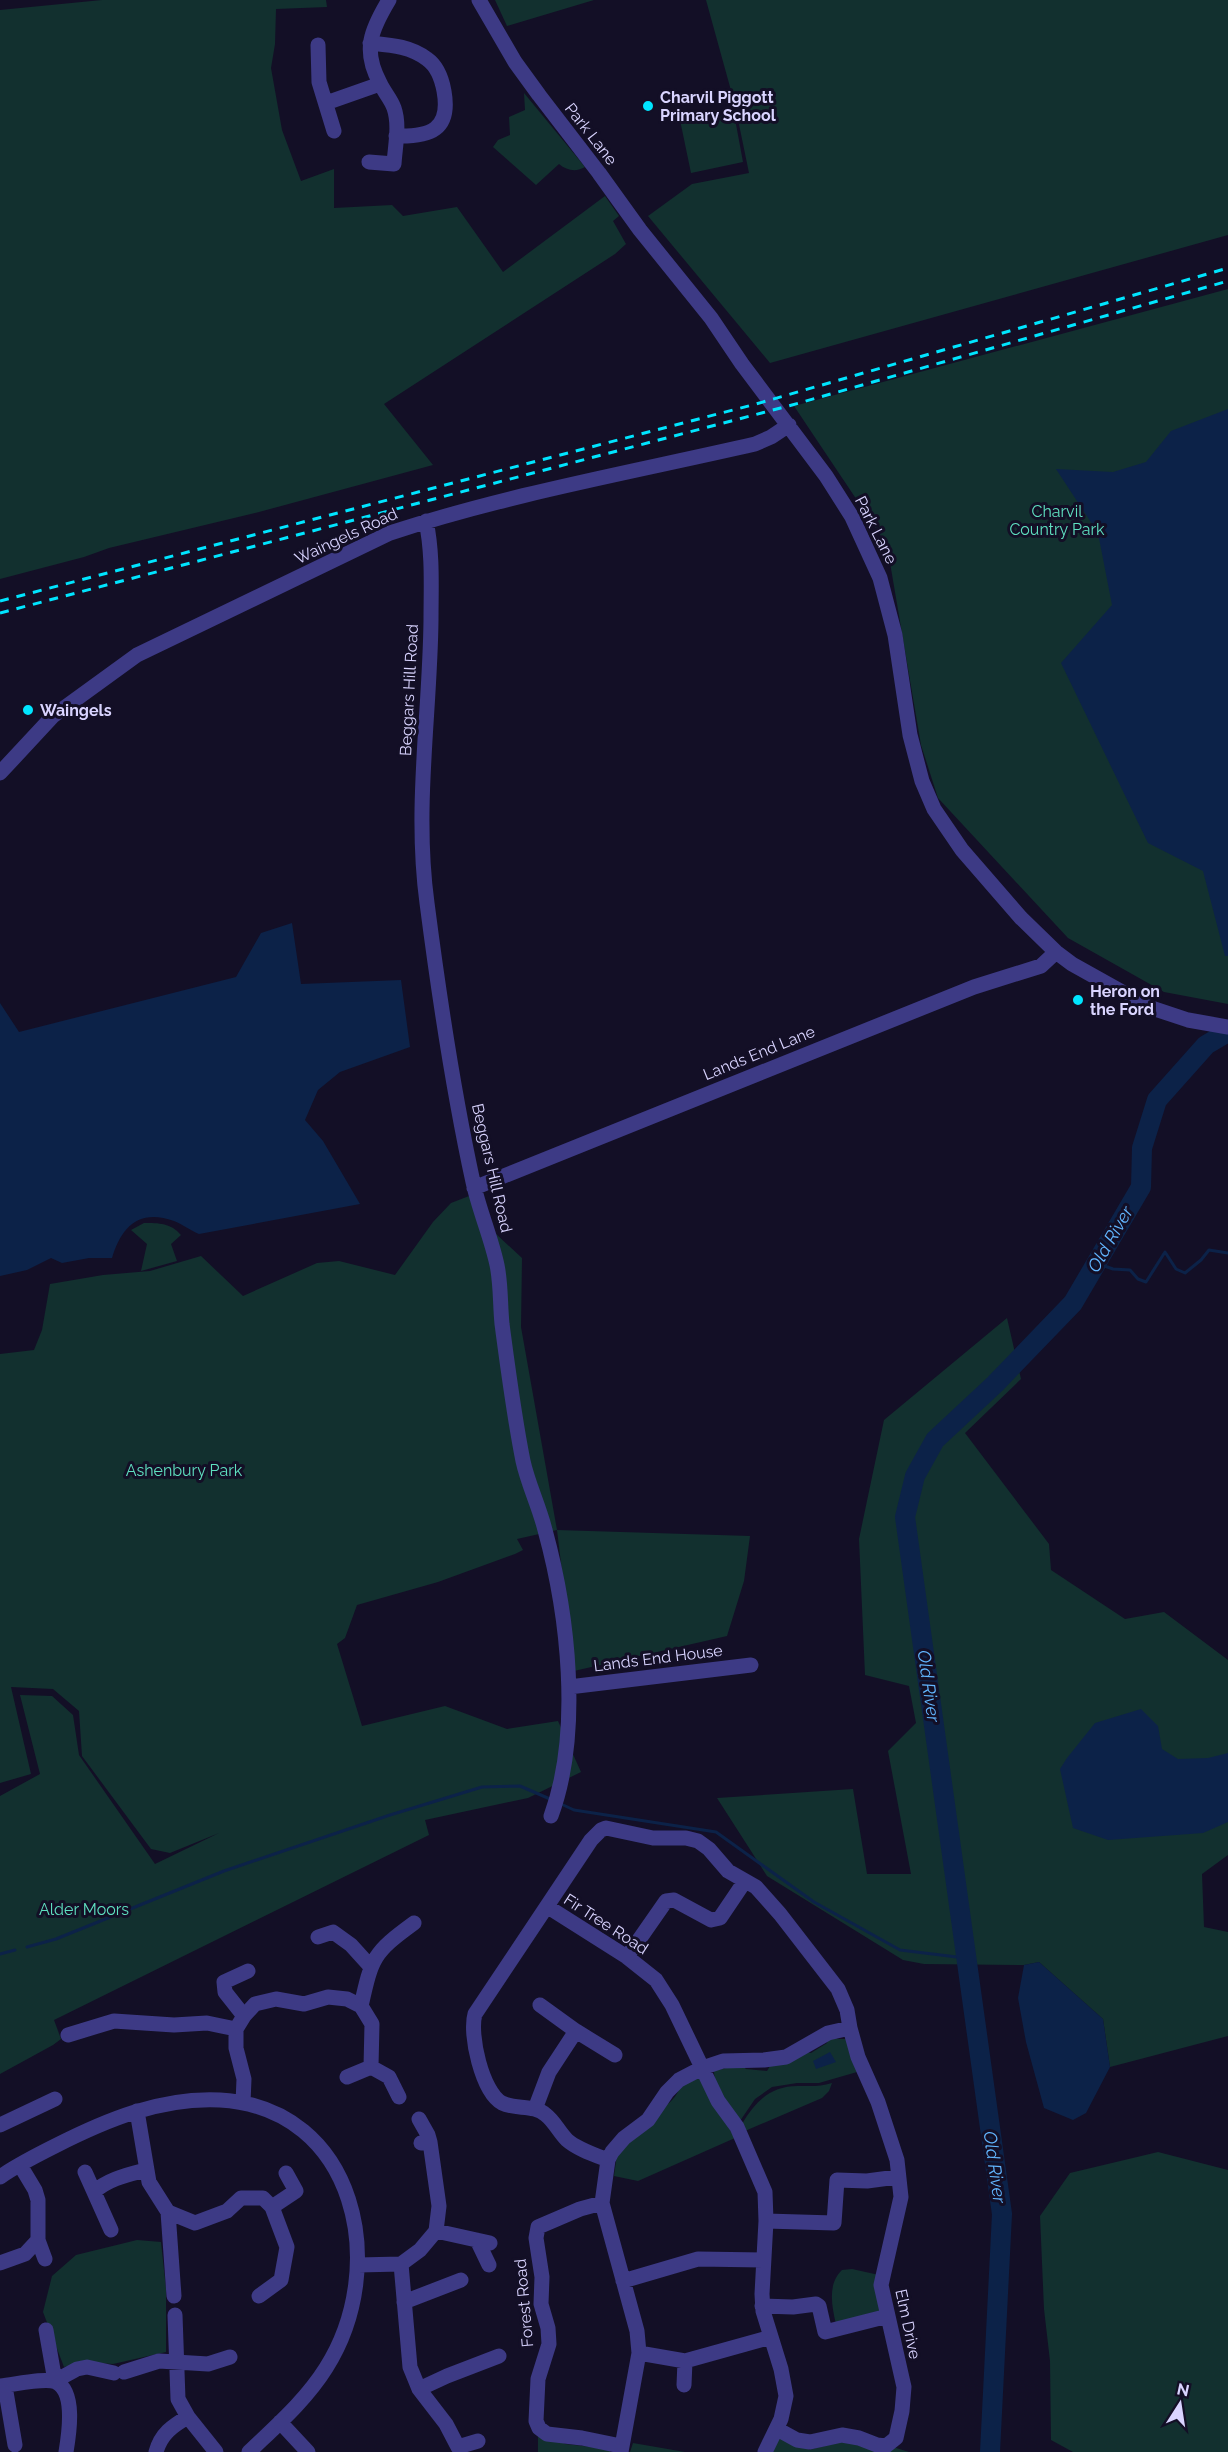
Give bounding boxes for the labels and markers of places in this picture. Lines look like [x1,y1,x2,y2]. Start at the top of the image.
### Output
place label: Charvil Piggott Primary School [660,88,777,125]
marker: Charvil Piggott Primary School [641,99,655,113]
place label: Waingels [40,701,112,720]
marker: Waingels [21,703,35,717]
place label: Heron on the Ford [1090,982,1160,1019]
marker: Heron on the Ford [1071,993,1085,1007]

